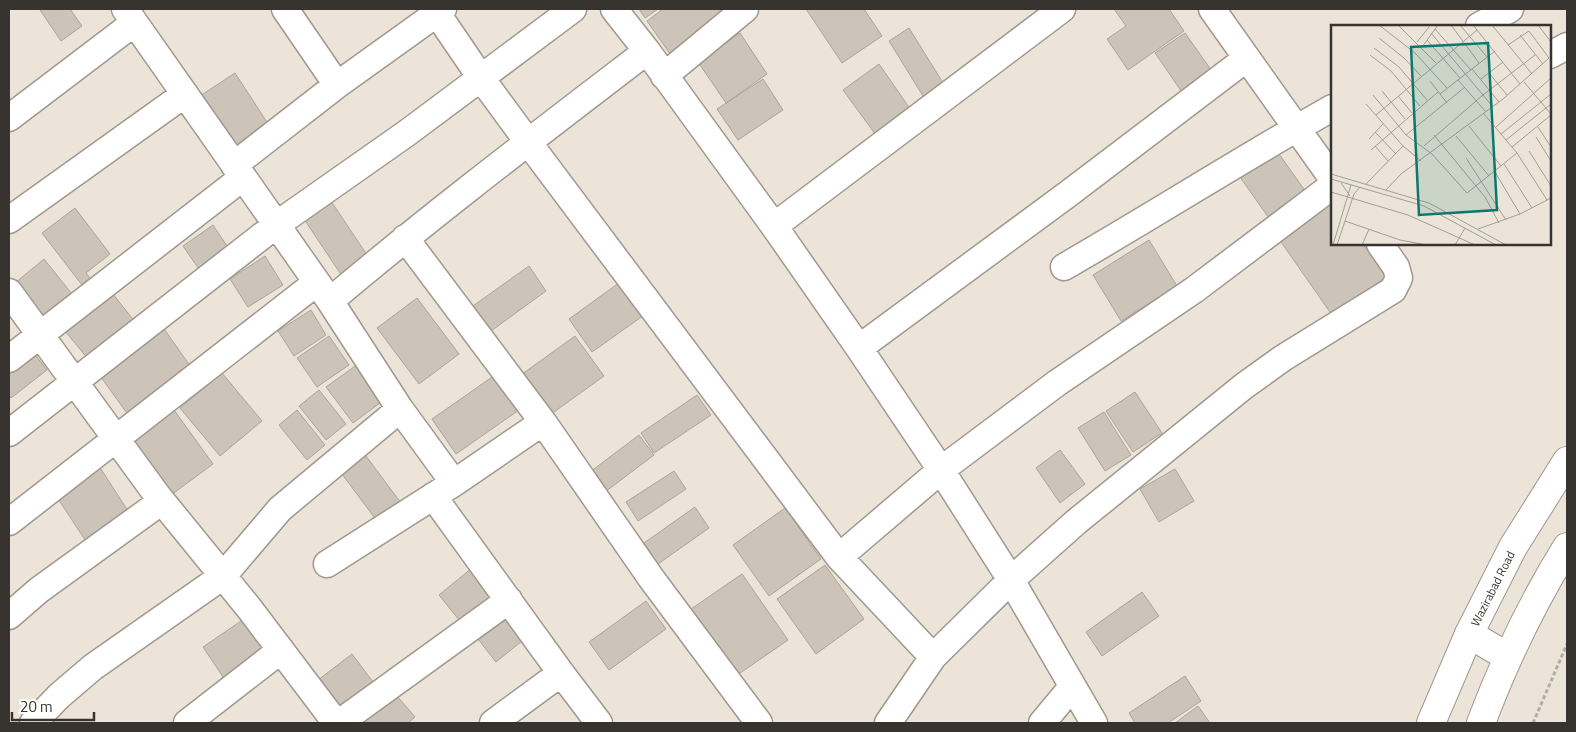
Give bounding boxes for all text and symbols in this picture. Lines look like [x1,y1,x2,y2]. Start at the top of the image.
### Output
inset map [1331,25,1551,245]
street label: Wazirabad Road [1465,547,1519,629]
scale bar [12,690,95,722]
text: 20 m [20,695,53,718]

